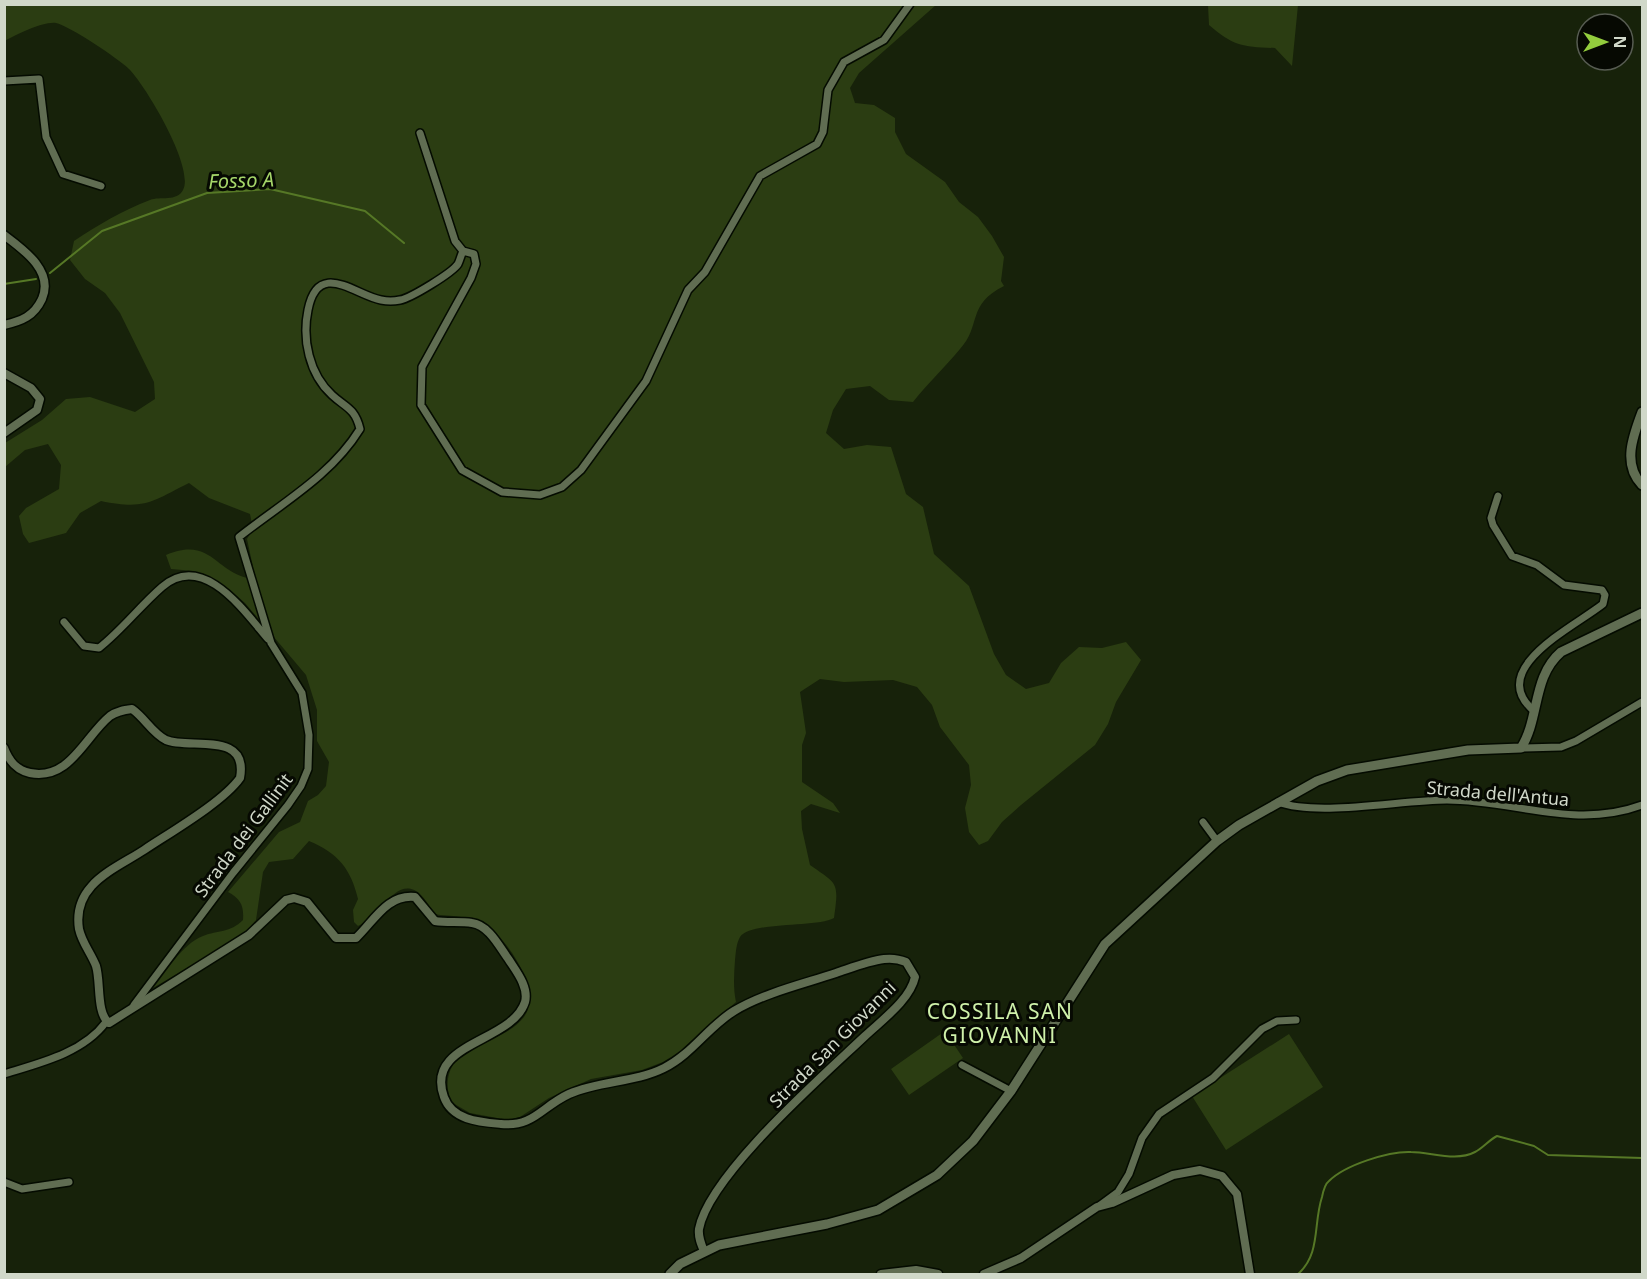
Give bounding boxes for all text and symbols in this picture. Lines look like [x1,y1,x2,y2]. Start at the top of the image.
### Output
north arrow [1575,12,1635,72]
text: N [1609,35,1631,49]
water label: Fosso A [208,165,274,195]
street label: Strada dei Gallinit [188,768,298,902]
street label: Strada dell'Antua [1426,775,1570,811]
street label: Strada San Giovanni [764,976,900,1112]
district label: COSSILA SAN GIOVANNI [927,997,1073,1049]

